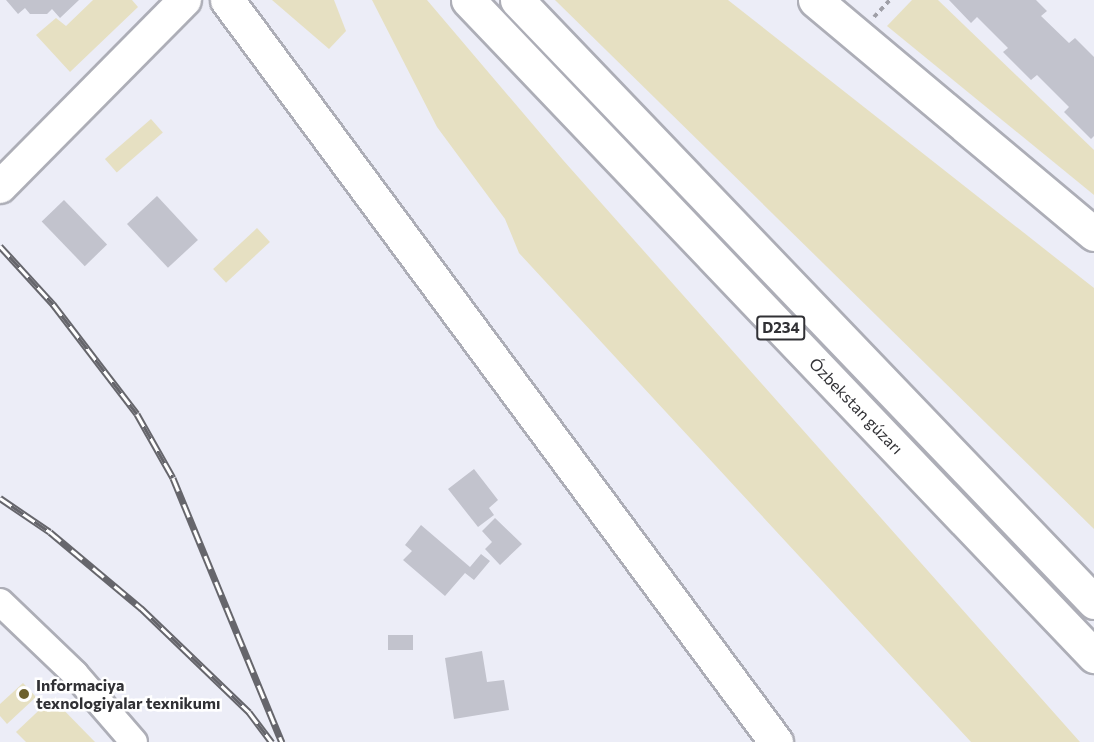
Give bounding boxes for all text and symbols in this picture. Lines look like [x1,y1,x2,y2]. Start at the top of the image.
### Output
road number: D234 [756,316,806,340]
street label: Ózbekstan gúzarı [805,354,907,458]
place label: Informaciya texnologiyalar texnikumı [36,675,220,713]
marker: Informaciya texnologiyalar texnikumı [17,687,31,701]

